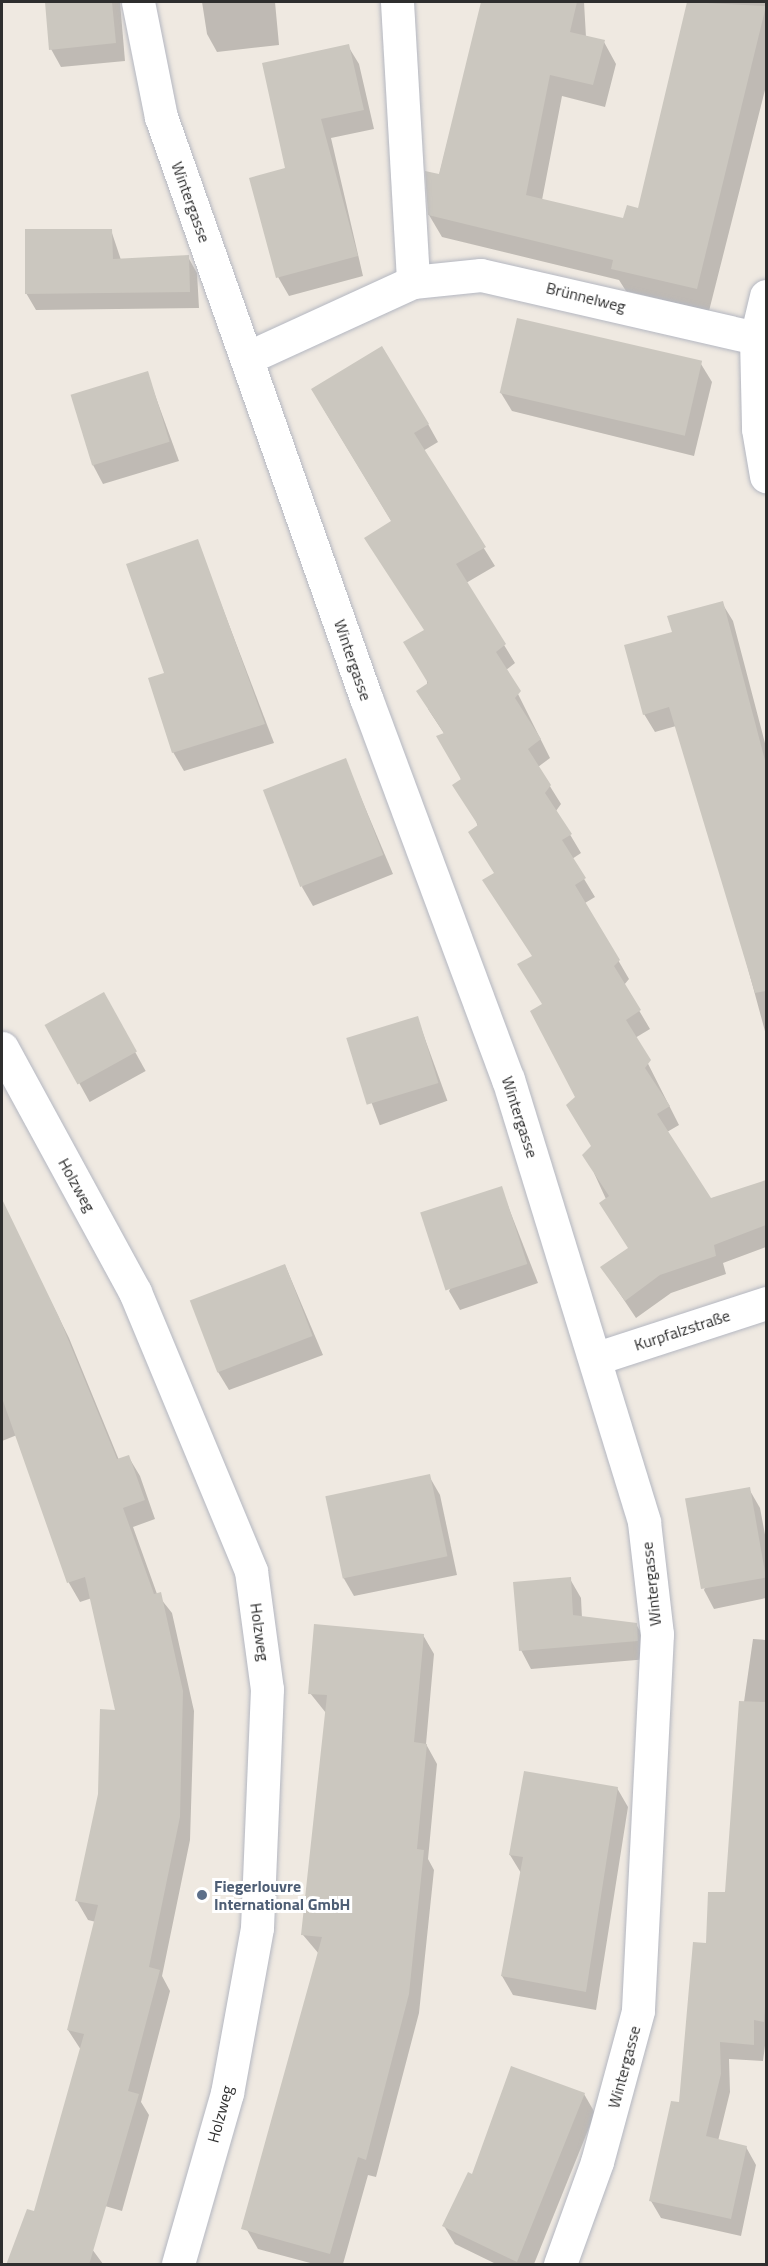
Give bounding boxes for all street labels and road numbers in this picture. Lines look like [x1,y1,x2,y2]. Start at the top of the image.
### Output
street label: Wintergasse [168,159,214,245]
street label: Brünnelweg [544,278,628,316]
street label: Wintergasse [330,617,376,703]
street label: Wintergasse [498,1074,542,1160]
street label: Holzweg [54,1155,100,1215]
street label: Kurpfalzstraße [632,1305,732,1355]
street label: Wintergasse [637,1541,665,1627]
street label: Holzweg [246,1602,274,1662]
street label: Wintergasse [604,2024,644,2110]
street label: Holzweg [203,2083,237,2145]

